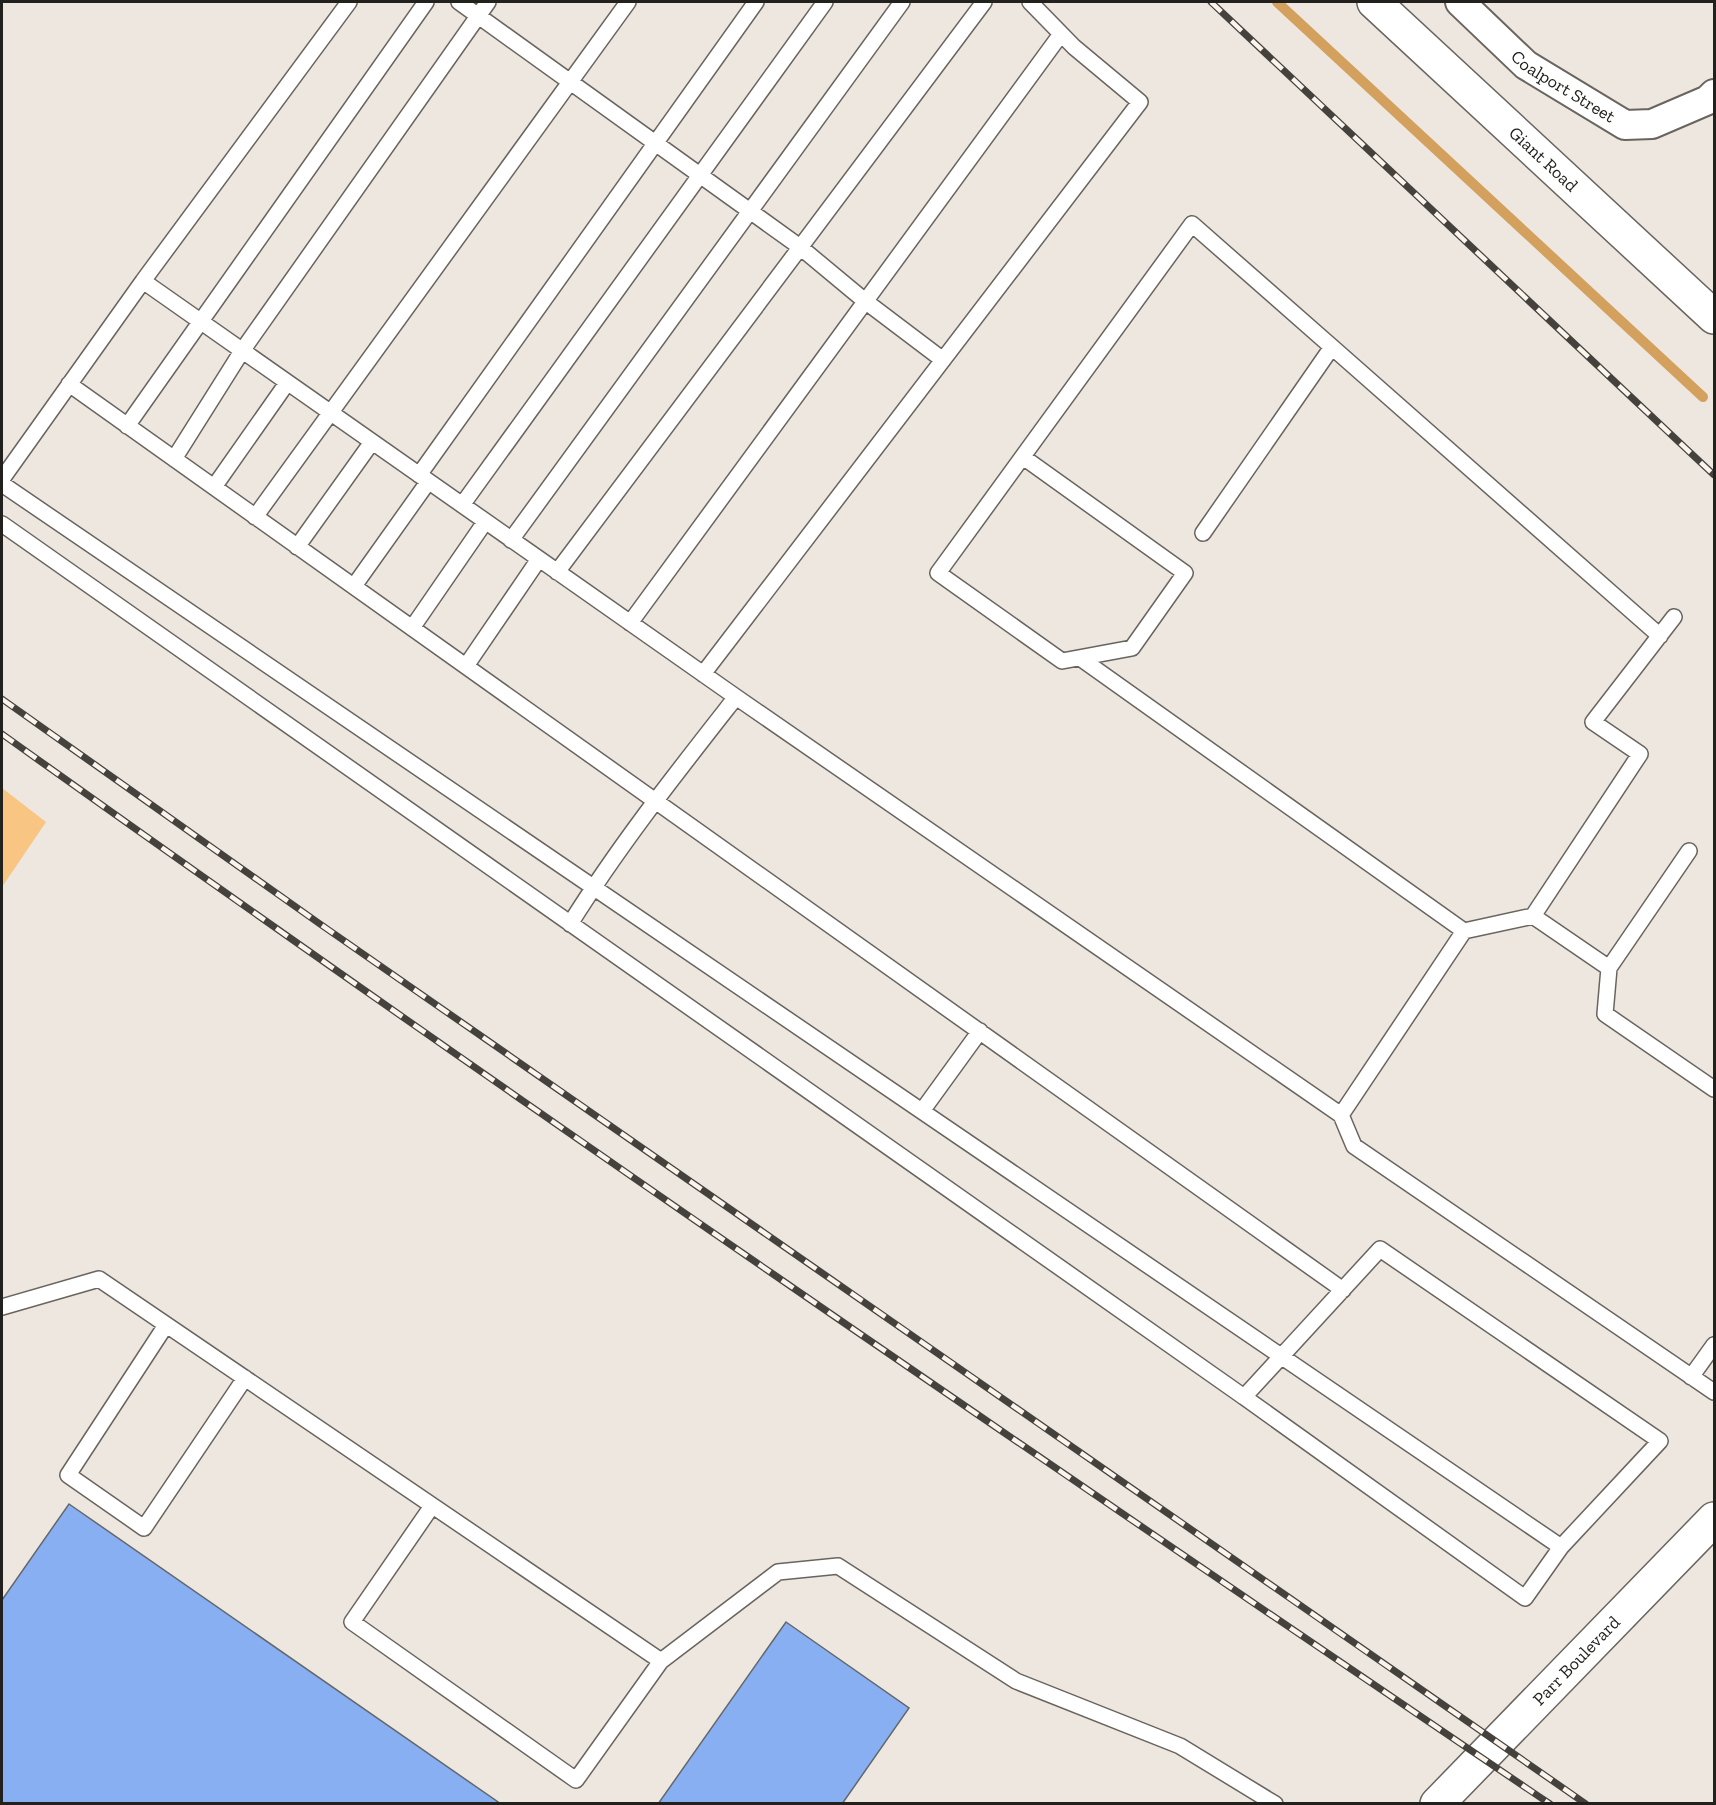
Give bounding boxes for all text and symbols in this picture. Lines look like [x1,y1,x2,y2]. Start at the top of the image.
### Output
street label: Coalport Street [1506,45,1620,128]
street label: Giant Road [1504,122,1583,196]
street label: Parr Boulevard [1528,1611,1625,1710]

